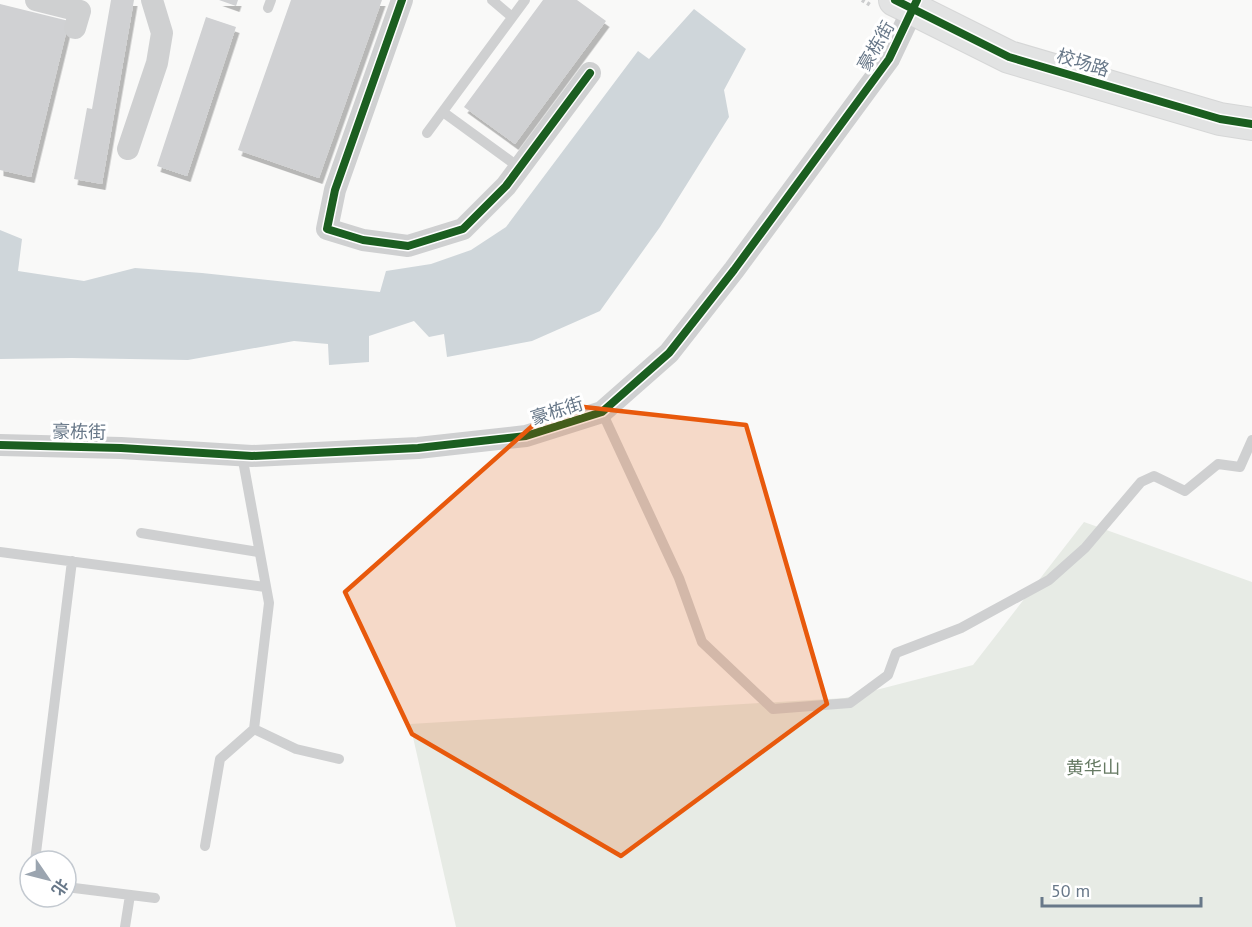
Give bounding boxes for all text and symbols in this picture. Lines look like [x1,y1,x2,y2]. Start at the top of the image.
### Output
street label: 豪栋街 [852,17,899,75]
street label: 校场路 [1054,44,1112,81]
street label: 豪栋街 [528,392,586,429]
street label: 豪栋街 [52,420,106,443]
park label: 黄华山 [1066,756,1120,779]
north arrow [18,849,78,909]
scale bar [1042,870,1201,908]
text: 北 [48,875,73,900]
text: 50 m [1051,879,1090,902]

